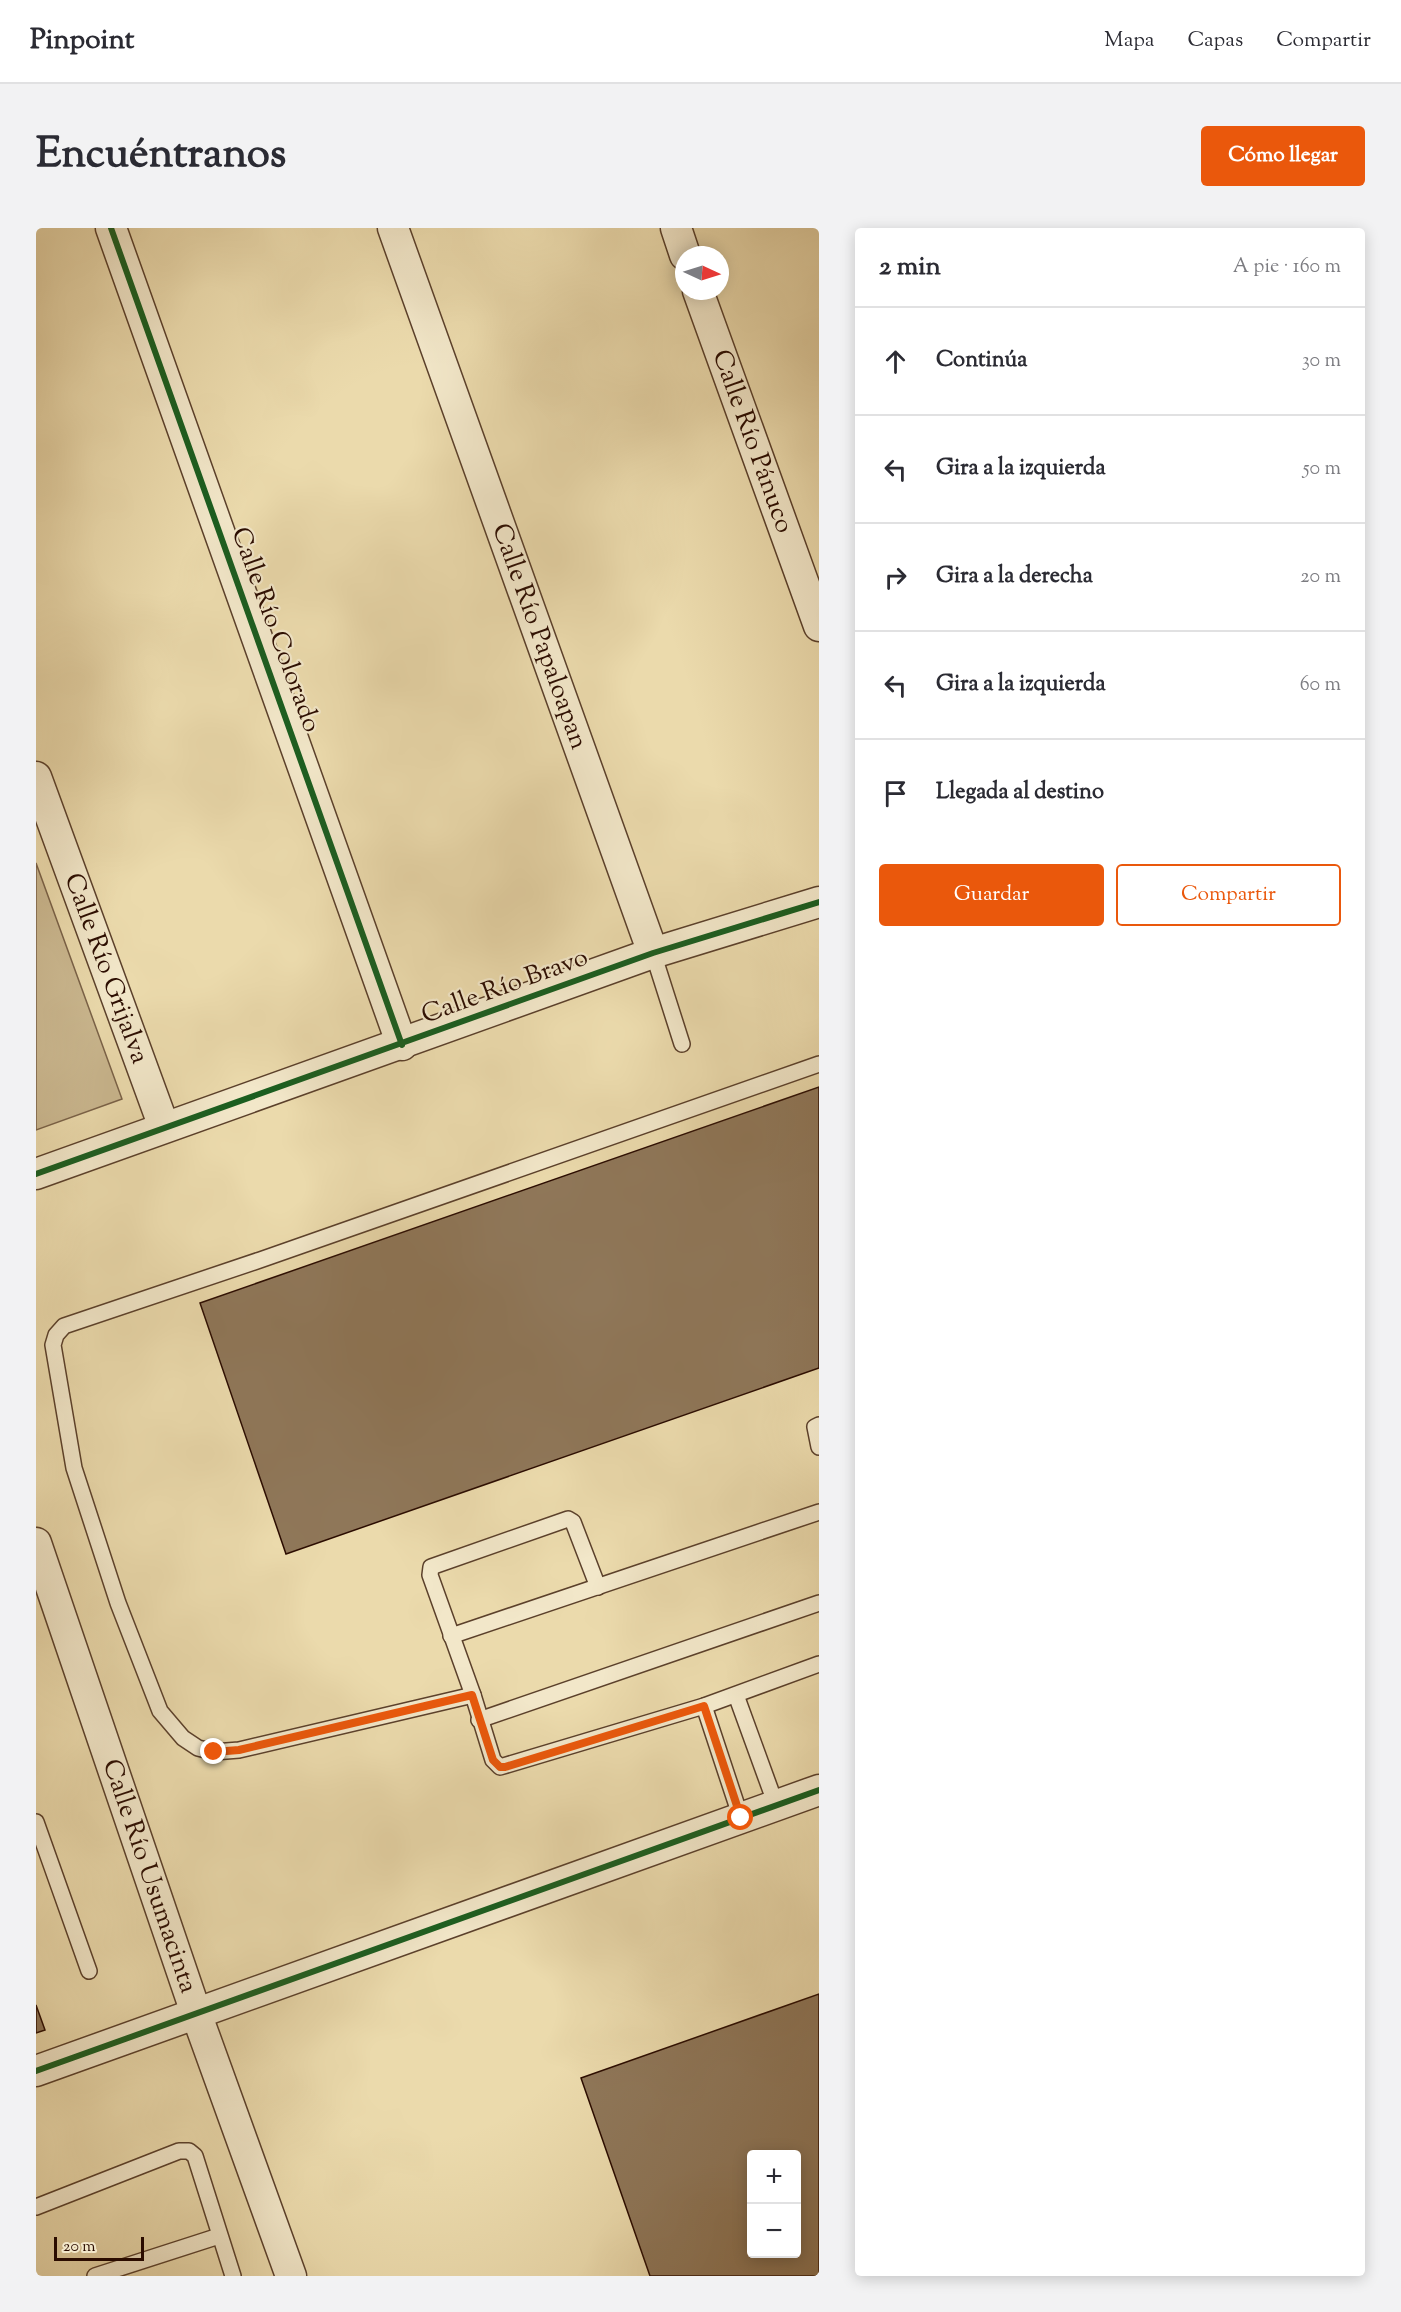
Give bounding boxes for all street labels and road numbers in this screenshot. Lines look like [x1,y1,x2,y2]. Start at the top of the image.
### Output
street label: Calle Río Pánuco [702,345,802,538]
street label: Calle Río Papaloapan [482,518,597,755]
street label: Calle Río Colorado [221,522,329,738]
street label: Calle Río Grijalva [54,868,158,1069]
street label: Calle Río Bravo [416,940,594,1034]
street label: Calle Río Usumacinta [92,1754,206,1998]

